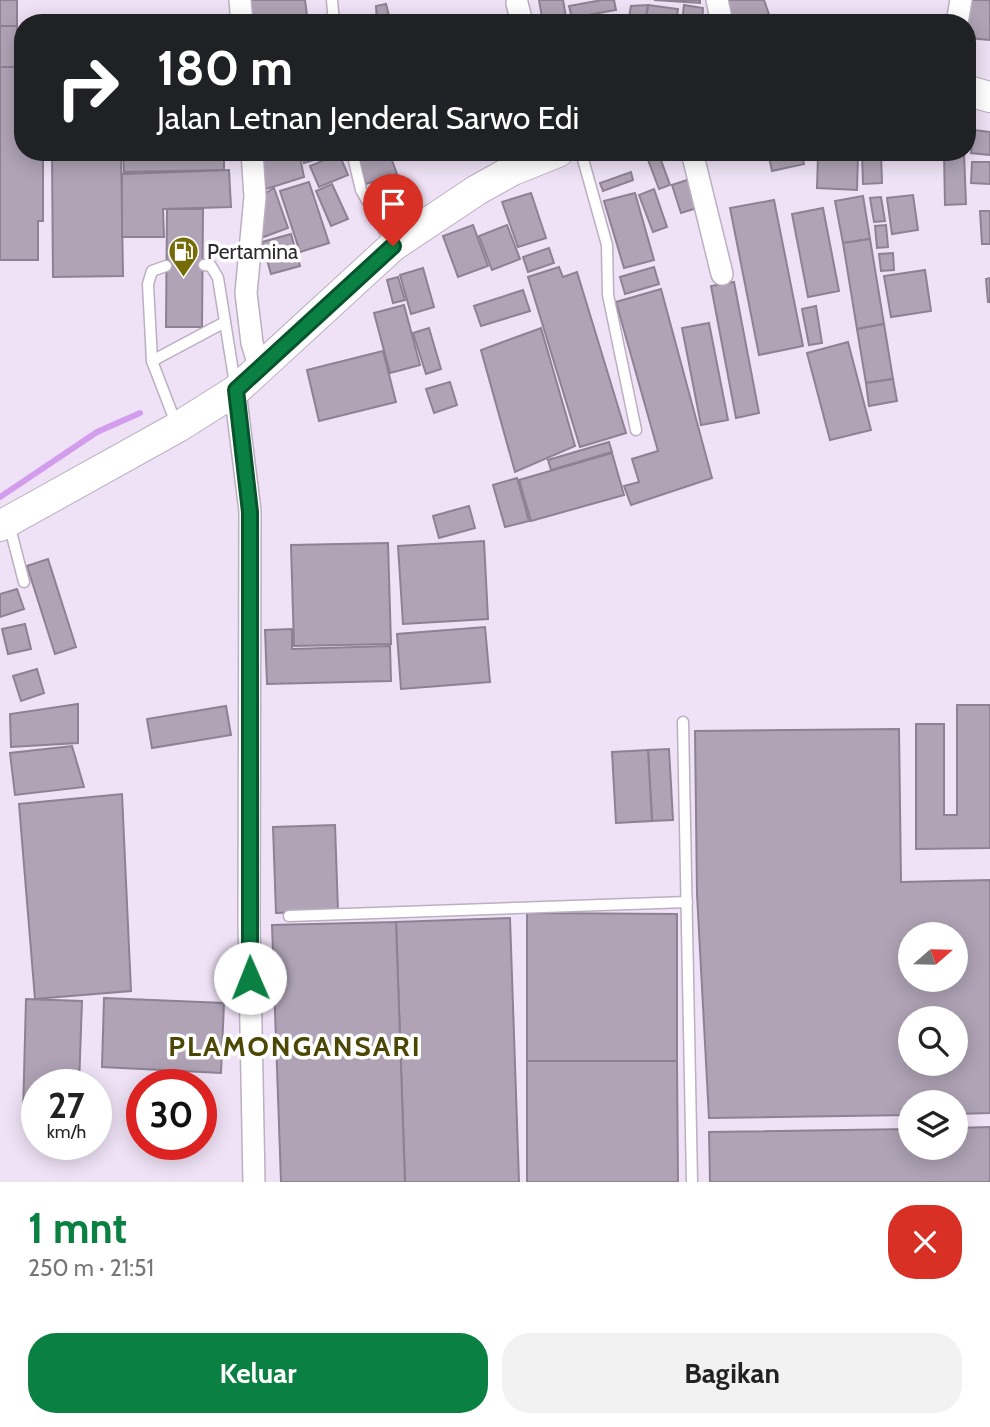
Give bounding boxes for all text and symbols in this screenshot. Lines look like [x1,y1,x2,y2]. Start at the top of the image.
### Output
text: 180 m [157,38,293,97]
icon: right [42,42,133,133]
text: Jalan Letnan Jenderal Sarwo Edi [157,98,579,137]
pin [363,174,423,246]
icon: arrive [374,185,412,223]
fuel station icon: Pertamina [167,235,201,279]
place label: Pertamina [207,239,298,264]
north arrow [898,922,968,992]
map controls [898,922,968,1160]
position arrow [213,941,287,1015]
button: search [898,1006,968,1076]
district label: PLAMONGANSARI [168,1029,422,1063]
speed limit sign: 30 [126,1069,217,1160]
text: 27 [48,1084,85,1127]
button: layers [898,1090,968,1160]
text: km/h [47,1121,86,1143]
text: 1 mnt [28,1202,127,1254]
button: close [888,1205,962,1279]
text: 250 m · 21:51 [28,1254,154,1282]
button: Keluar [28,1333,488,1413]
button: Bagikan [502,1333,962,1413]

